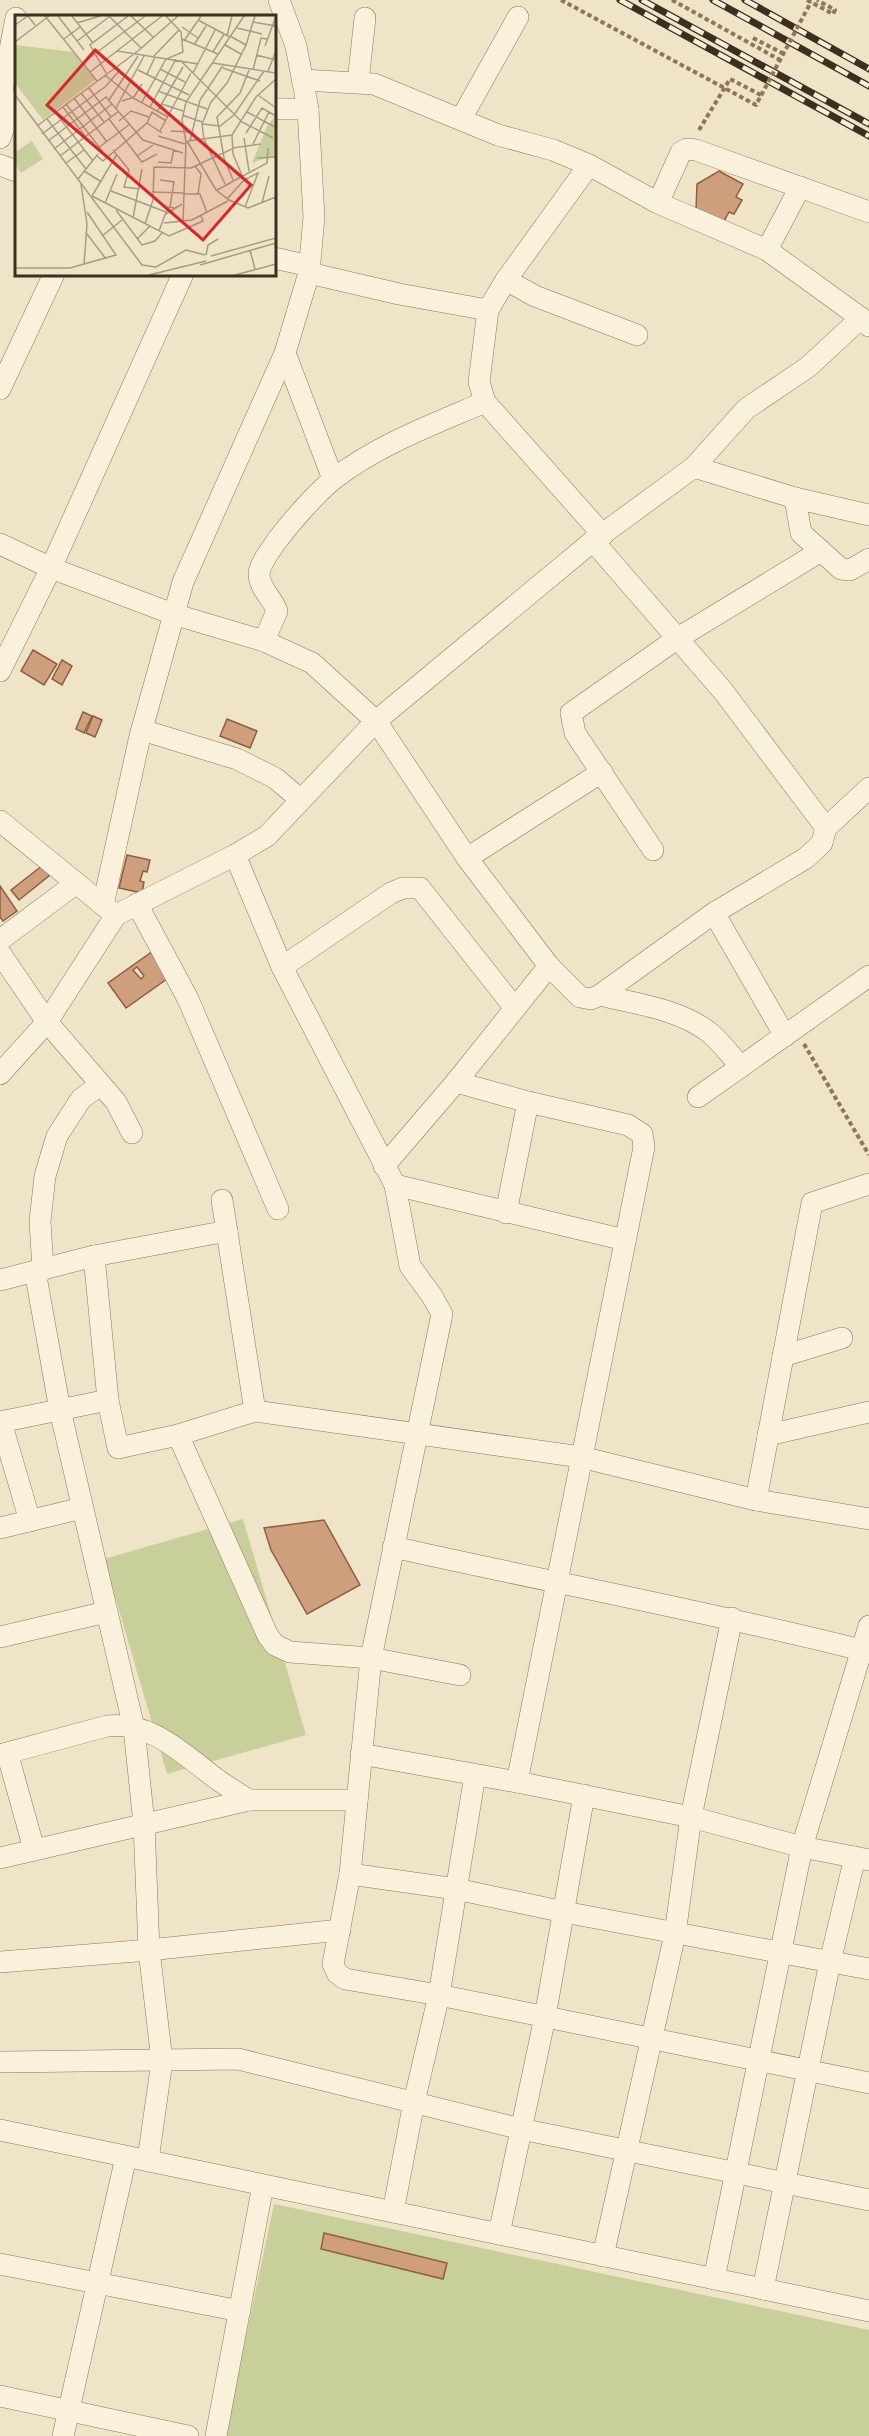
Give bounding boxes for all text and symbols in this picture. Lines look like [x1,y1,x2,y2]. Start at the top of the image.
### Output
inset map [15,15,276,276]

